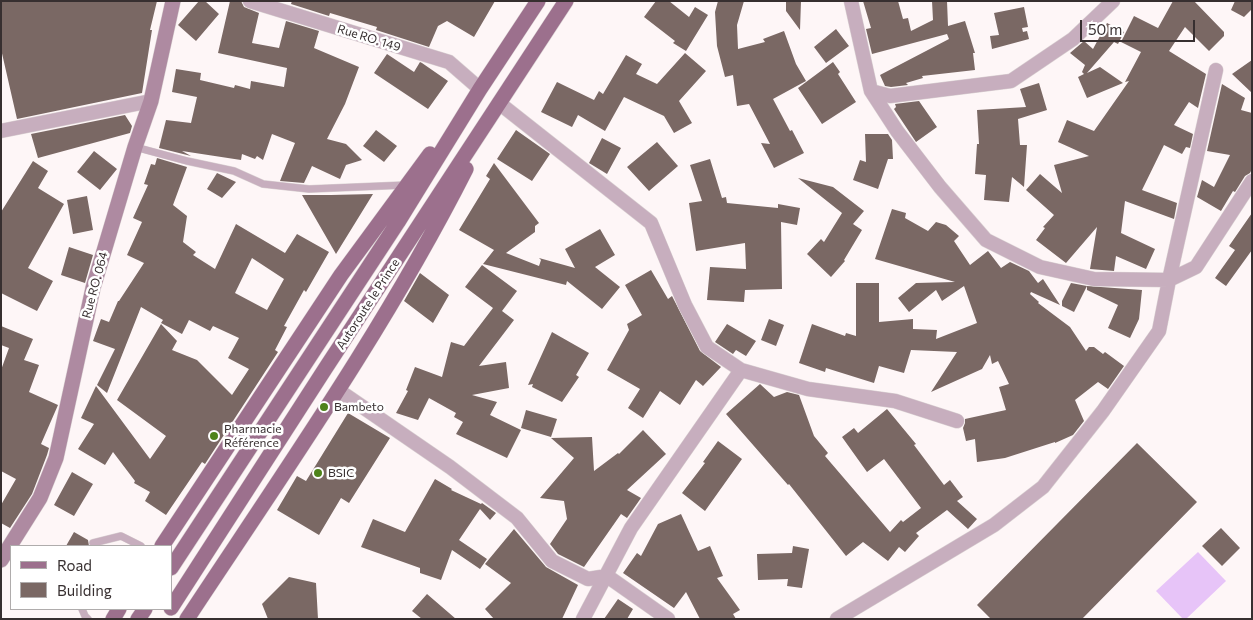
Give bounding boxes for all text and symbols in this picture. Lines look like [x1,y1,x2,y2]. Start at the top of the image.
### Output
scale bar [1083,10,1198,42]
text: 50 m [1088,20,1122,38]
street label: Rue RO. 149 [336,22,402,54]
street label: Rue RO. 064 [79,250,111,320]
street label: Autoroute le Prince [333,256,403,352]
place label: Bambeto [334,400,384,414]
marker: Bambeto [318,401,330,413]
place label: Pharmacie Référence [224,422,282,450]
marker: Pharmacie Référence [208,430,220,442]
place label: BSIC [328,466,354,480]
marker: BSIC [312,467,324,479]
legend [10,545,172,610]
text: Road [57,556,92,574]
text: Building [57,581,112,599]

